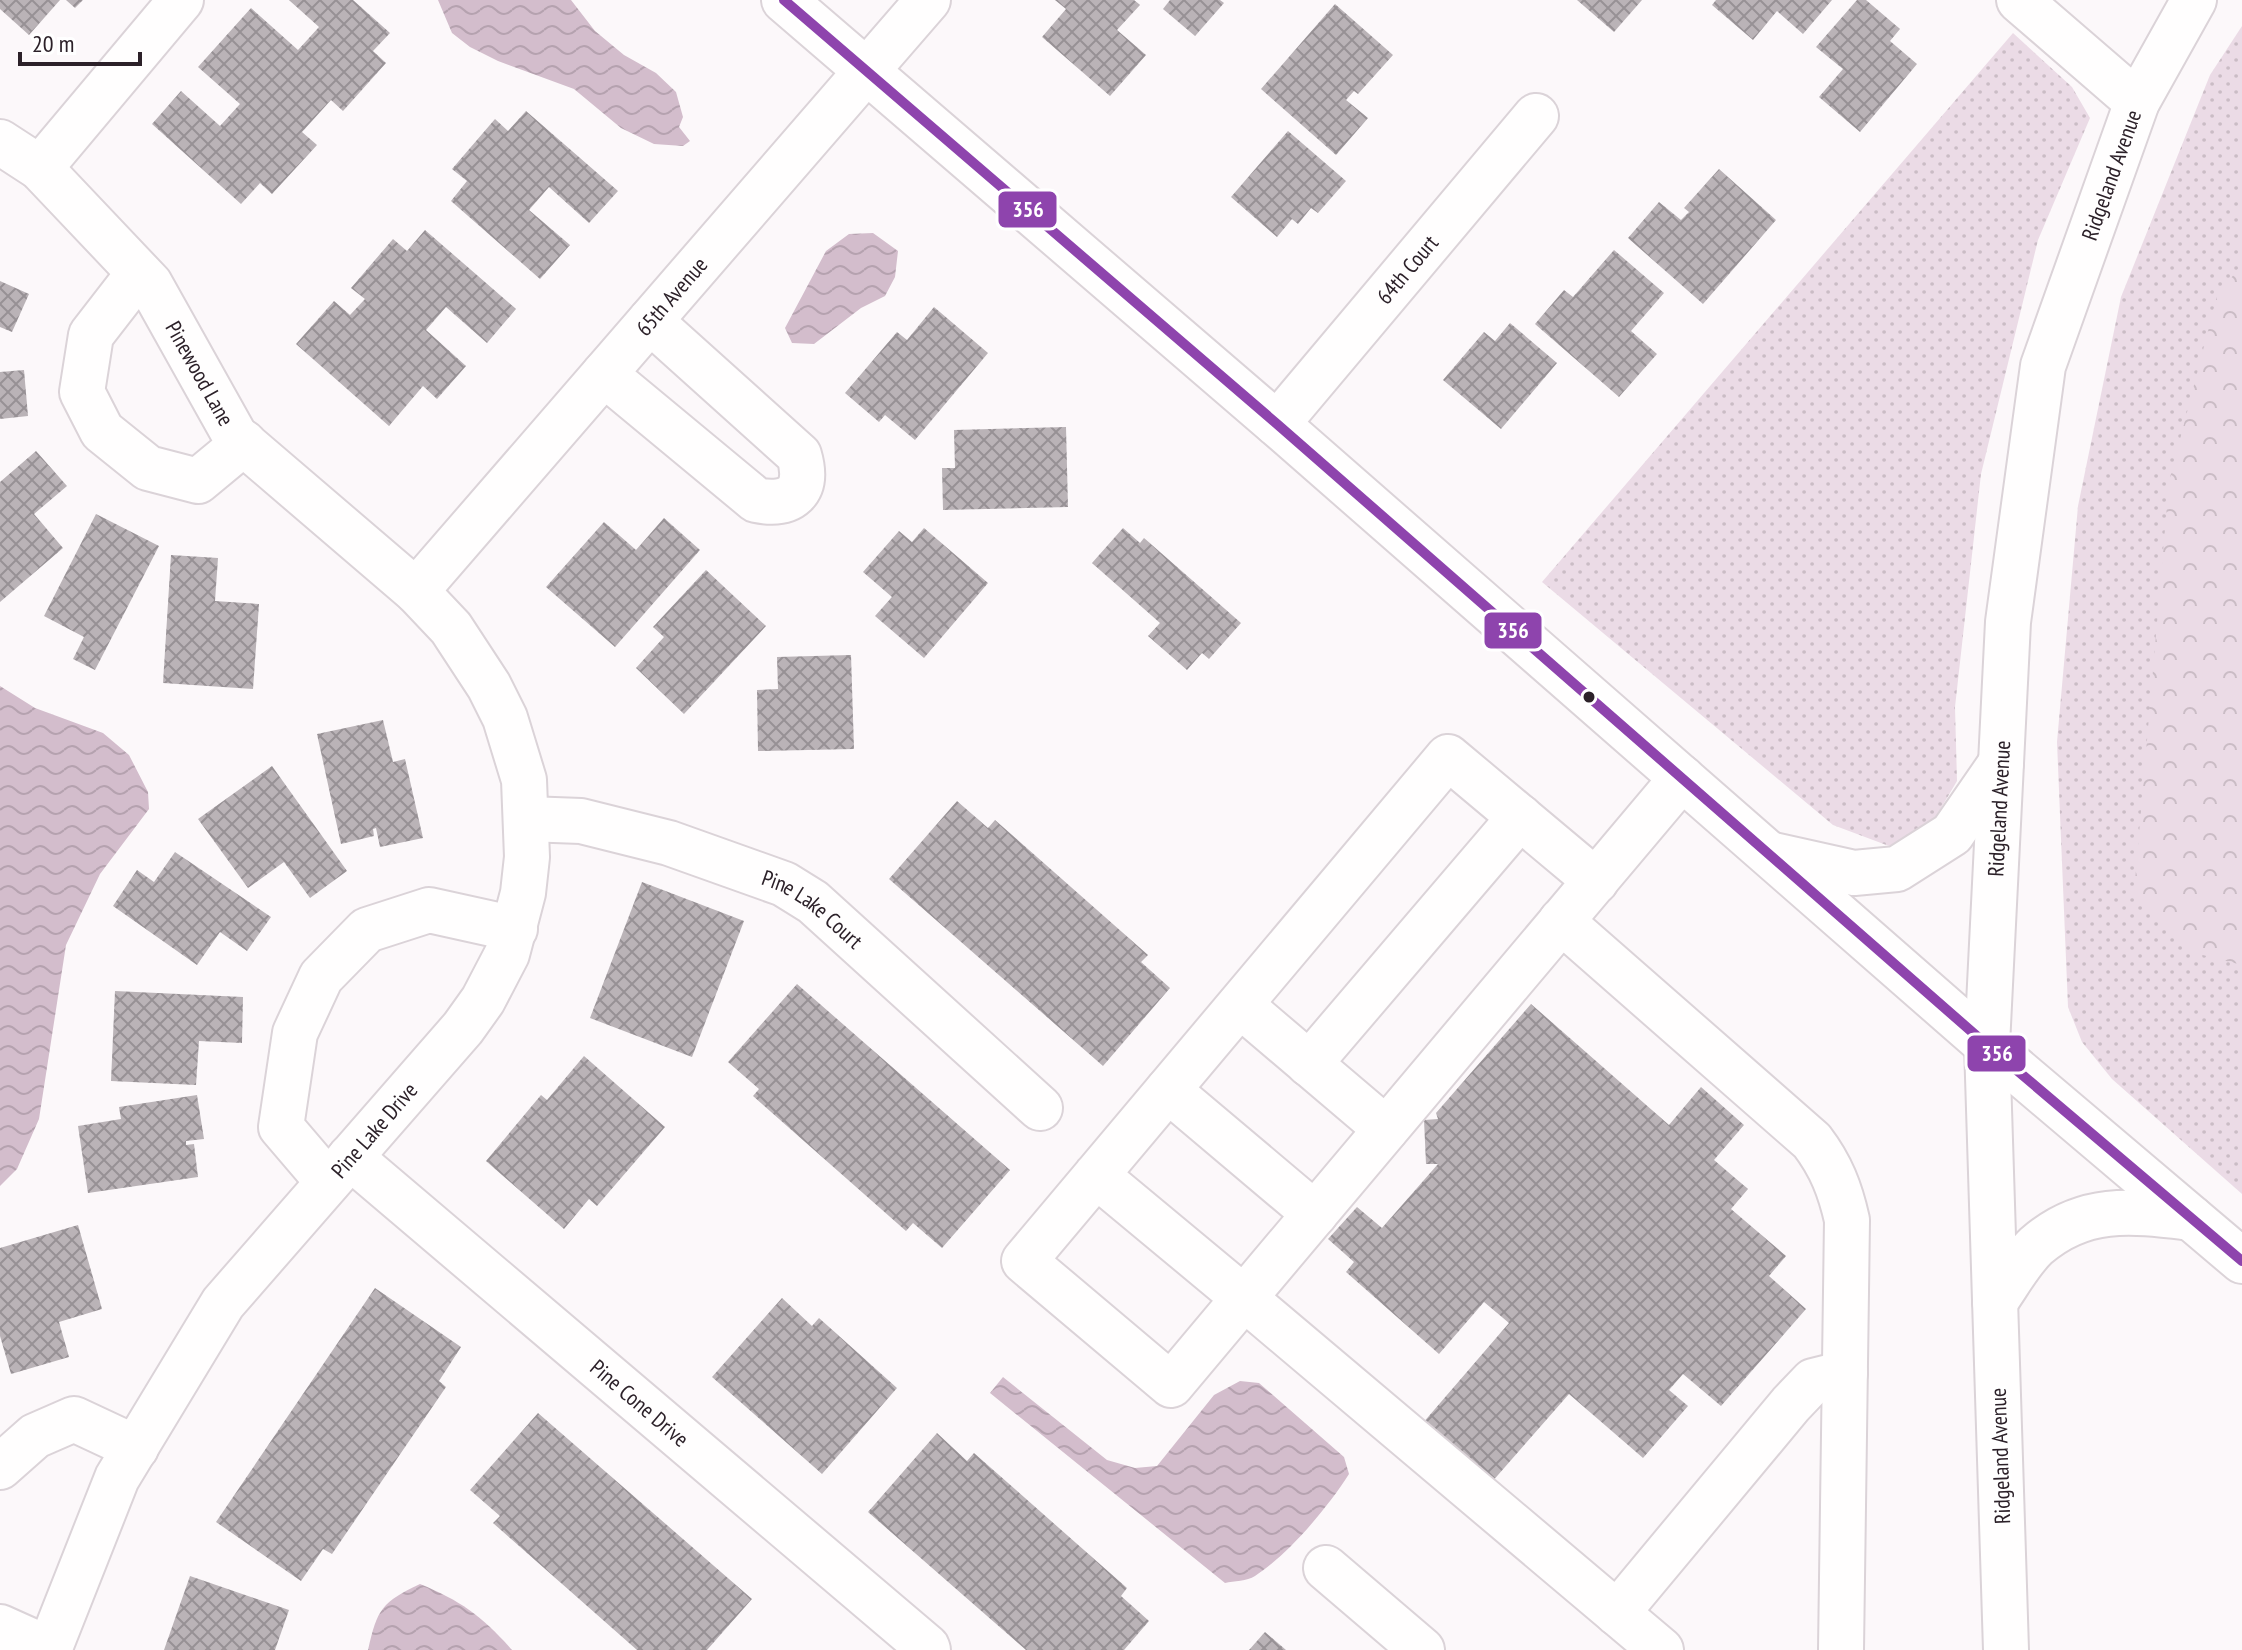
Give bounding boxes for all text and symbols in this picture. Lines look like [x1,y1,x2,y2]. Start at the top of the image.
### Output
scale bar [20,16,140,66]
text: 20 m [32,28,74,59]
street label: Ridgeland Avenue [2075,106,2147,244]
line badge: 356 [997,190,1058,229]
text: 356 [1012,195,1044,223]
street label: 64th Court [1370,229,1444,310]
street label: 65th Avenue [630,251,713,341]
street label: Pinewood Lane [160,316,240,431]
line badge: 356 [1483,611,1543,650]
text: 356 [1497,616,1529,644]
unlabelled marker [1581,689,1597,705]
street label: Ridgeland Avenue [1981,740,2016,877]
street label: Pine Lake Court [758,863,869,954]
line badge: 356 [1966,1034,2027,1073]
text: 356 [1981,1039,2013,1067]
street label: Pine Lake Drive [325,1076,423,1184]
street label: Pine Cone Drive [585,1353,695,1453]
street label: Ridgeland Avenue [1984,1387,2016,1525]

